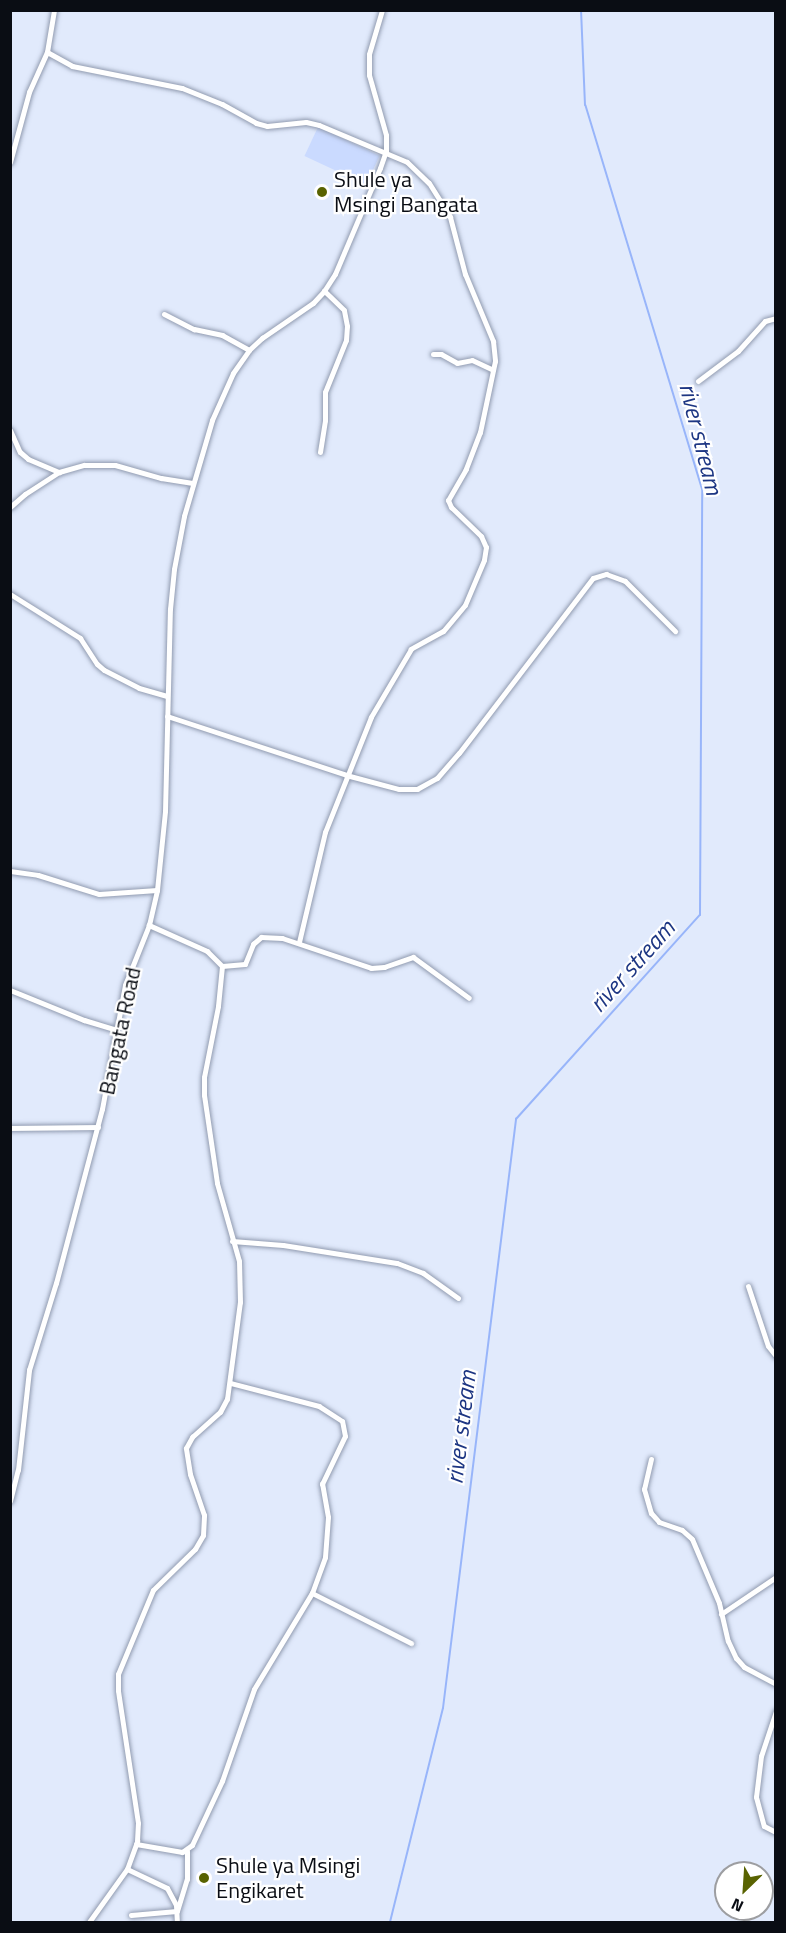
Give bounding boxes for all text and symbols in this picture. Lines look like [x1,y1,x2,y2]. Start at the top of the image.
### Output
place label: Shule ya Msingi Bangata [334,166,478,218]
marker: Shule ya Msingi Bangata [315,185,329,199]
water label: river stream [673,380,729,498]
water label: river stream [583,914,681,1018]
street label: Bangata Road [94,965,146,1097]
water label: river stream [440,1369,482,1485]
place label: Shule ya Msingi Engikaret [216,1852,360,1904]
north arrow [714,1861,774,1921]
marker: Shule ya Msingi Engikaret [197,1871,211,1885]
text: N [727,1892,747,1919]

